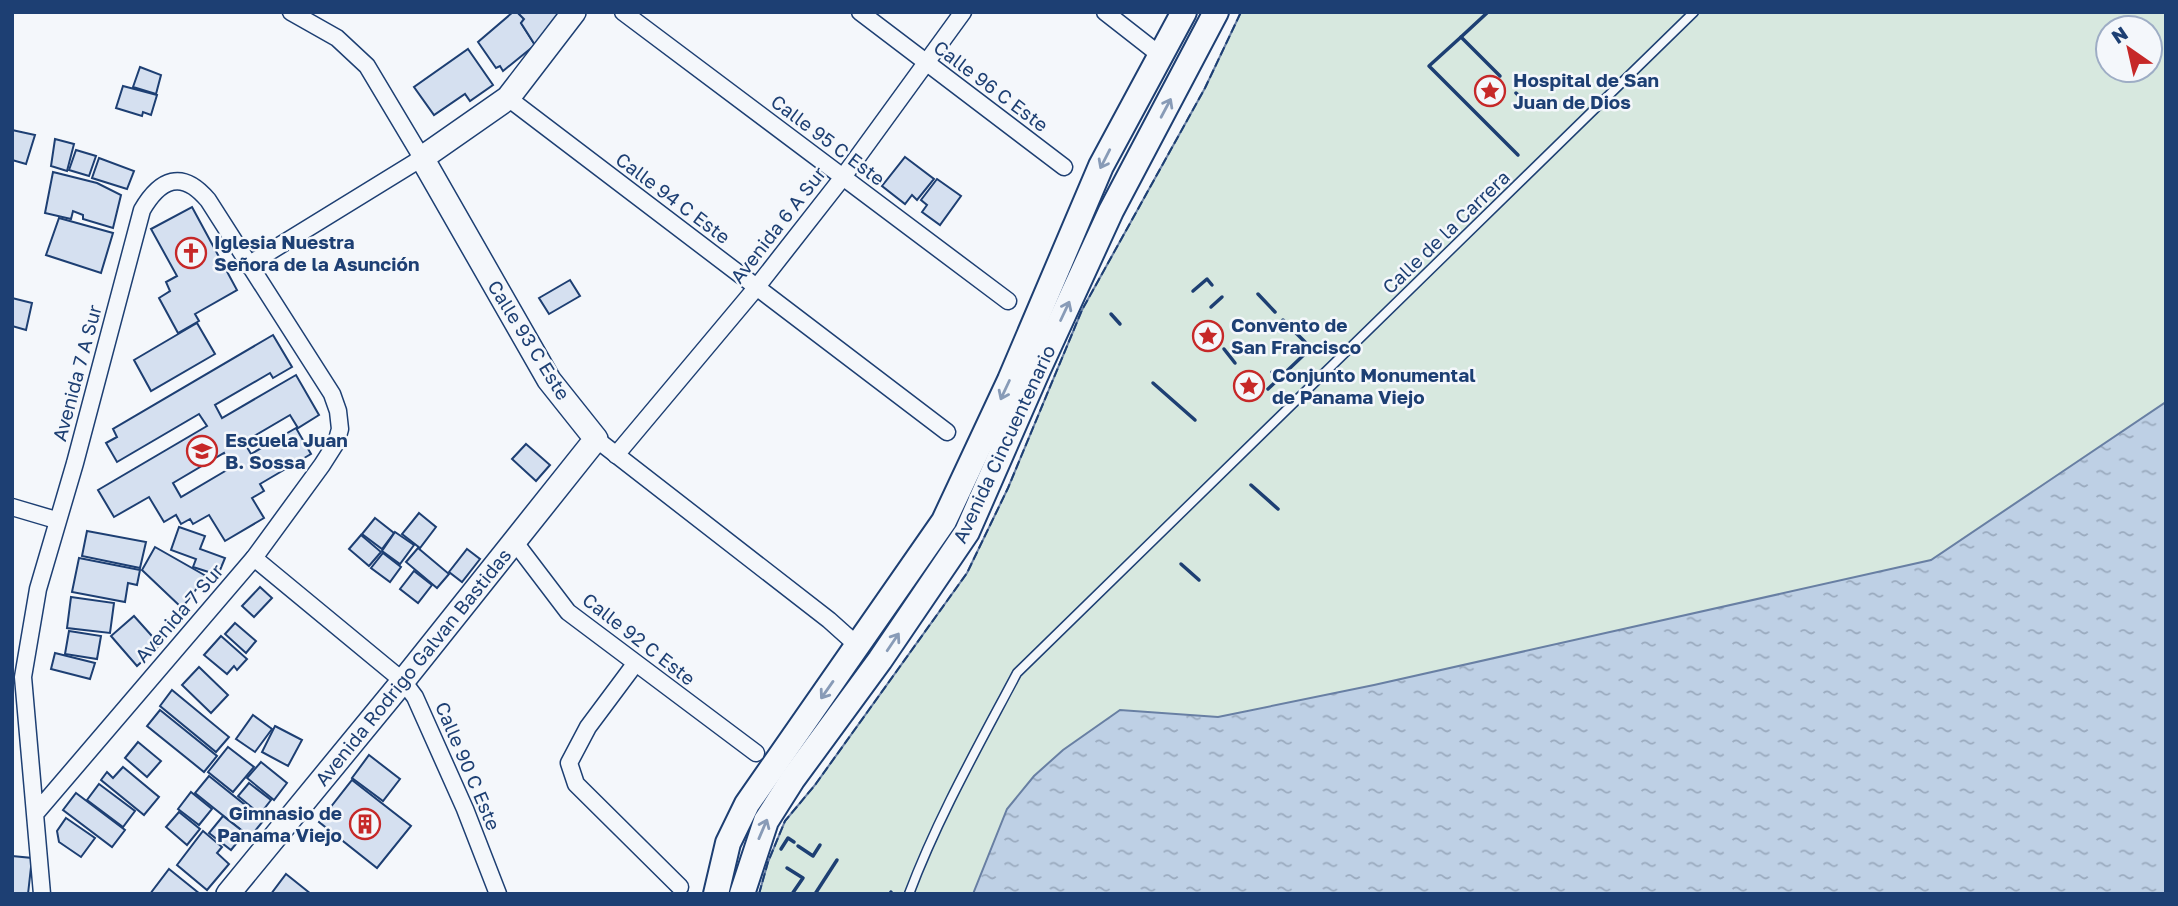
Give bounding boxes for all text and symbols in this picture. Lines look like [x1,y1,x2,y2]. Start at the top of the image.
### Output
north arrow [2094,14,2164,84]
text: N [2107,21,2132,48]
street label: Calle 96 C Este [930,35,1053,136]
place label: Hospital de San Juan de Dios [1513,68,1659,113]
place icon: Hospital de San Juan de Dios [1473,74,1507,108]
street label: Calle 95 C Este [767,89,890,190]
one-way arrow [1160,98,1173,119]
street label: Calle 94 C Este [612,147,735,248]
one-way arrow [1098,148,1112,169]
street label: Avenida 6 A Sur [725,161,831,288]
street label: Calle de la Carrera [1377,165,1514,298]
place label: Iglesia Nuestra Señora de la Asunción [214,230,419,275]
church icon: Iglesia Nuestra Señora de la Asunción [174,236,208,270]
street label: Calle 93 C Este [483,276,575,404]
one-way arrow [1059,301,1072,323]
street label: Avenida 7 A Sur [47,302,106,444]
place label: Convento de San Francisco [1231,313,1361,358]
place icon: Convento de San Francisco [1191,319,1225,353]
street label: Avenida Cincuentenario [948,341,1060,546]
place label: Conjunto Monumental de Panama Viejo [1272,363,1476,408]
place icon: Conjunto Monumental de Panama Viejo [1232,369,1266,403]
one-way arrow [998,379,1012,400]
place label: Escuela Juan B. Sossa [225,428,348,473]
school or university icon: Escuela Juan B. Sossa [185,434,219,468]
street label: Avenida Rodrigo Galvan Bastidas [310,543,516,790]
street label: Avenida 7 Sur [130,558,228,667]
street label: Calle 92 C Este [578,587,700,690]
one-way arrow [886,633,900,653]
one-way arrow [820,680,834,699]
street label: Calle 90 C Este [431,698,506,834]
place label: Gimnasio de Panama Viejo [217,801,342,846]
building icon: Gimnasio de Panama Viejo [348,807,382,841]
one-way arrow [757,819,770,840]

